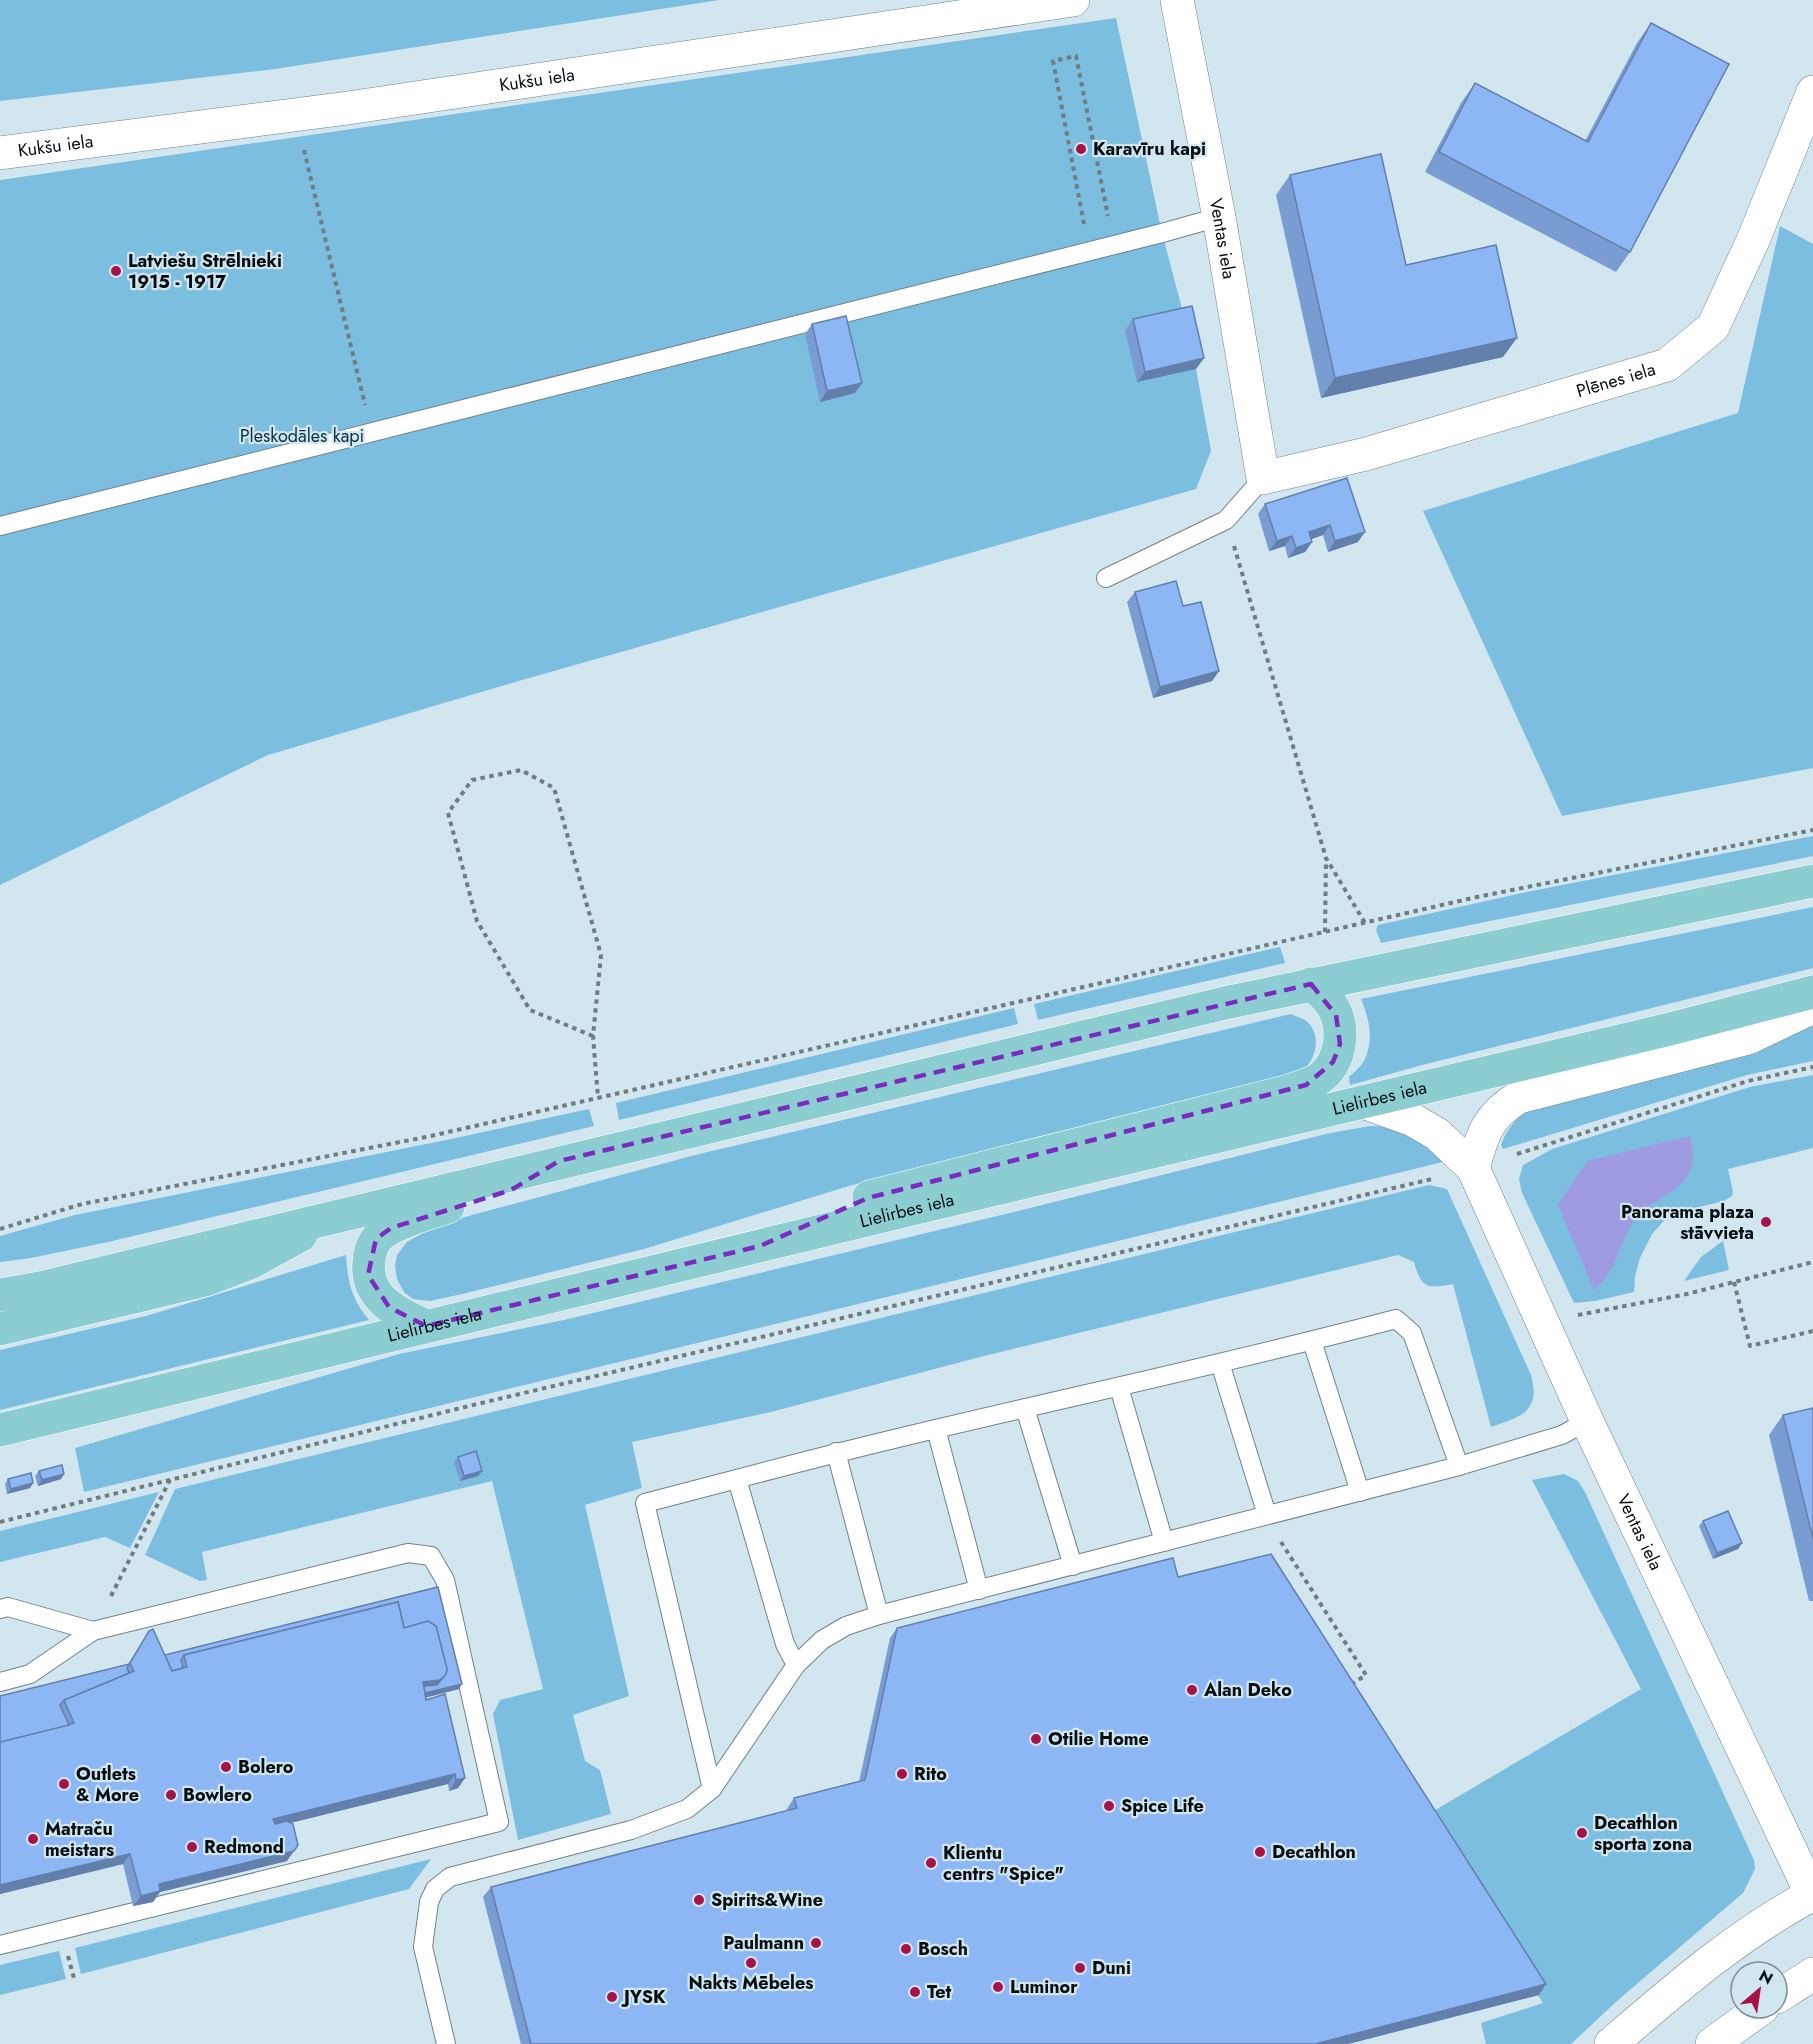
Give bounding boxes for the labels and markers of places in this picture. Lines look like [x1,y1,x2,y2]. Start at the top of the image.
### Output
place label: Karavīru kapi [1093,136,1206,162]
marker: Karavīru kapi [1074,142,1088,156]
place label: Latviešu Strēlnieki 1915 - 1917 [128,248,282,295]
marker: Latviešu Strēlnieki 1915 - 1917 [109,264,123,278]
place label: Panorama plaza stāvvieta [1621,1199,1754,1246]
marker: Panorama plaza stāvvieta [1759,1215,1773,1229]
place label: Alan Deko [1203,1677,1292,1703]
marker: Alan Deko [1185,1683,1199,1697]
place label: Otilie Home [1048,1726,1149,1752]
marker: Otilie Home [1029,1732,1043,1746]
place label: Bolero [238,1754,294,1780]
marker: Bolero [219,1760,233,1774]
place label: Outlets & More [76,1761,139,1808]
place label: Rito [914,1761,947,1787]
marker: Rito [895,1767,909,1781]
marker: Outlets & More [57,1777,71,1791]
place label: Bowlero [183,1782,252,1808]
marker: Bowlero [164,1788,178,1802]
place label: Spice Life [1121,1793,1204,1819]
marker: Spice Life [1102,1799,1116,1813]
place label: Decathlon sporta zona [1594,1810,1692,1857]
place label: Matraču meistars [45,1816,114,1863]
marker: Decathlon sporta zona [1575,1826,1589,1840]
marker: Matraču meistars [26,1832,40,1846]
place label: Redmond [204,1834,284,1860]
place label: Decathlon [1272,1839,1356,1865]
marker: Redmond [185,1840,199,1854]
place label: Klientu centrs "Spice" [943,1840,1064,1887]
marker: Decathlon [1253,1845,1267,1859]
marker: Klientu centrs "Spice" [924,1856,938,1870]
place label: Spirits&Wine [711,1887,823,1913]
marker: Spirits&Wine [692,1893,706,1907]
place label: Paulmann [723,1930,804,1956]
marker: Paulmann [809,1936,823,1950]
place label: Bosch [918,1936,968,1962]
marker: Bosch [899,1942,913,1956]
place label: Duni [1092,1955,1131,1981]
marker: Nakts Mēbeles [744,1956,758,1970]
marker: Duni [1073,1961,1087,1975]
place label: Nakts Mēbeles [689,1970,813,1996]
place label: Luminor [1010,1974,1078,2000]
place label: Tet [927,1979,952,2005]
marker: Luminor [991,1980,1005,1994]
place label: JYSK [621,1984,666,2010]
marker: Tet [908,1985,922,1999]
marker: JYSK [605,1990,619,2004]

